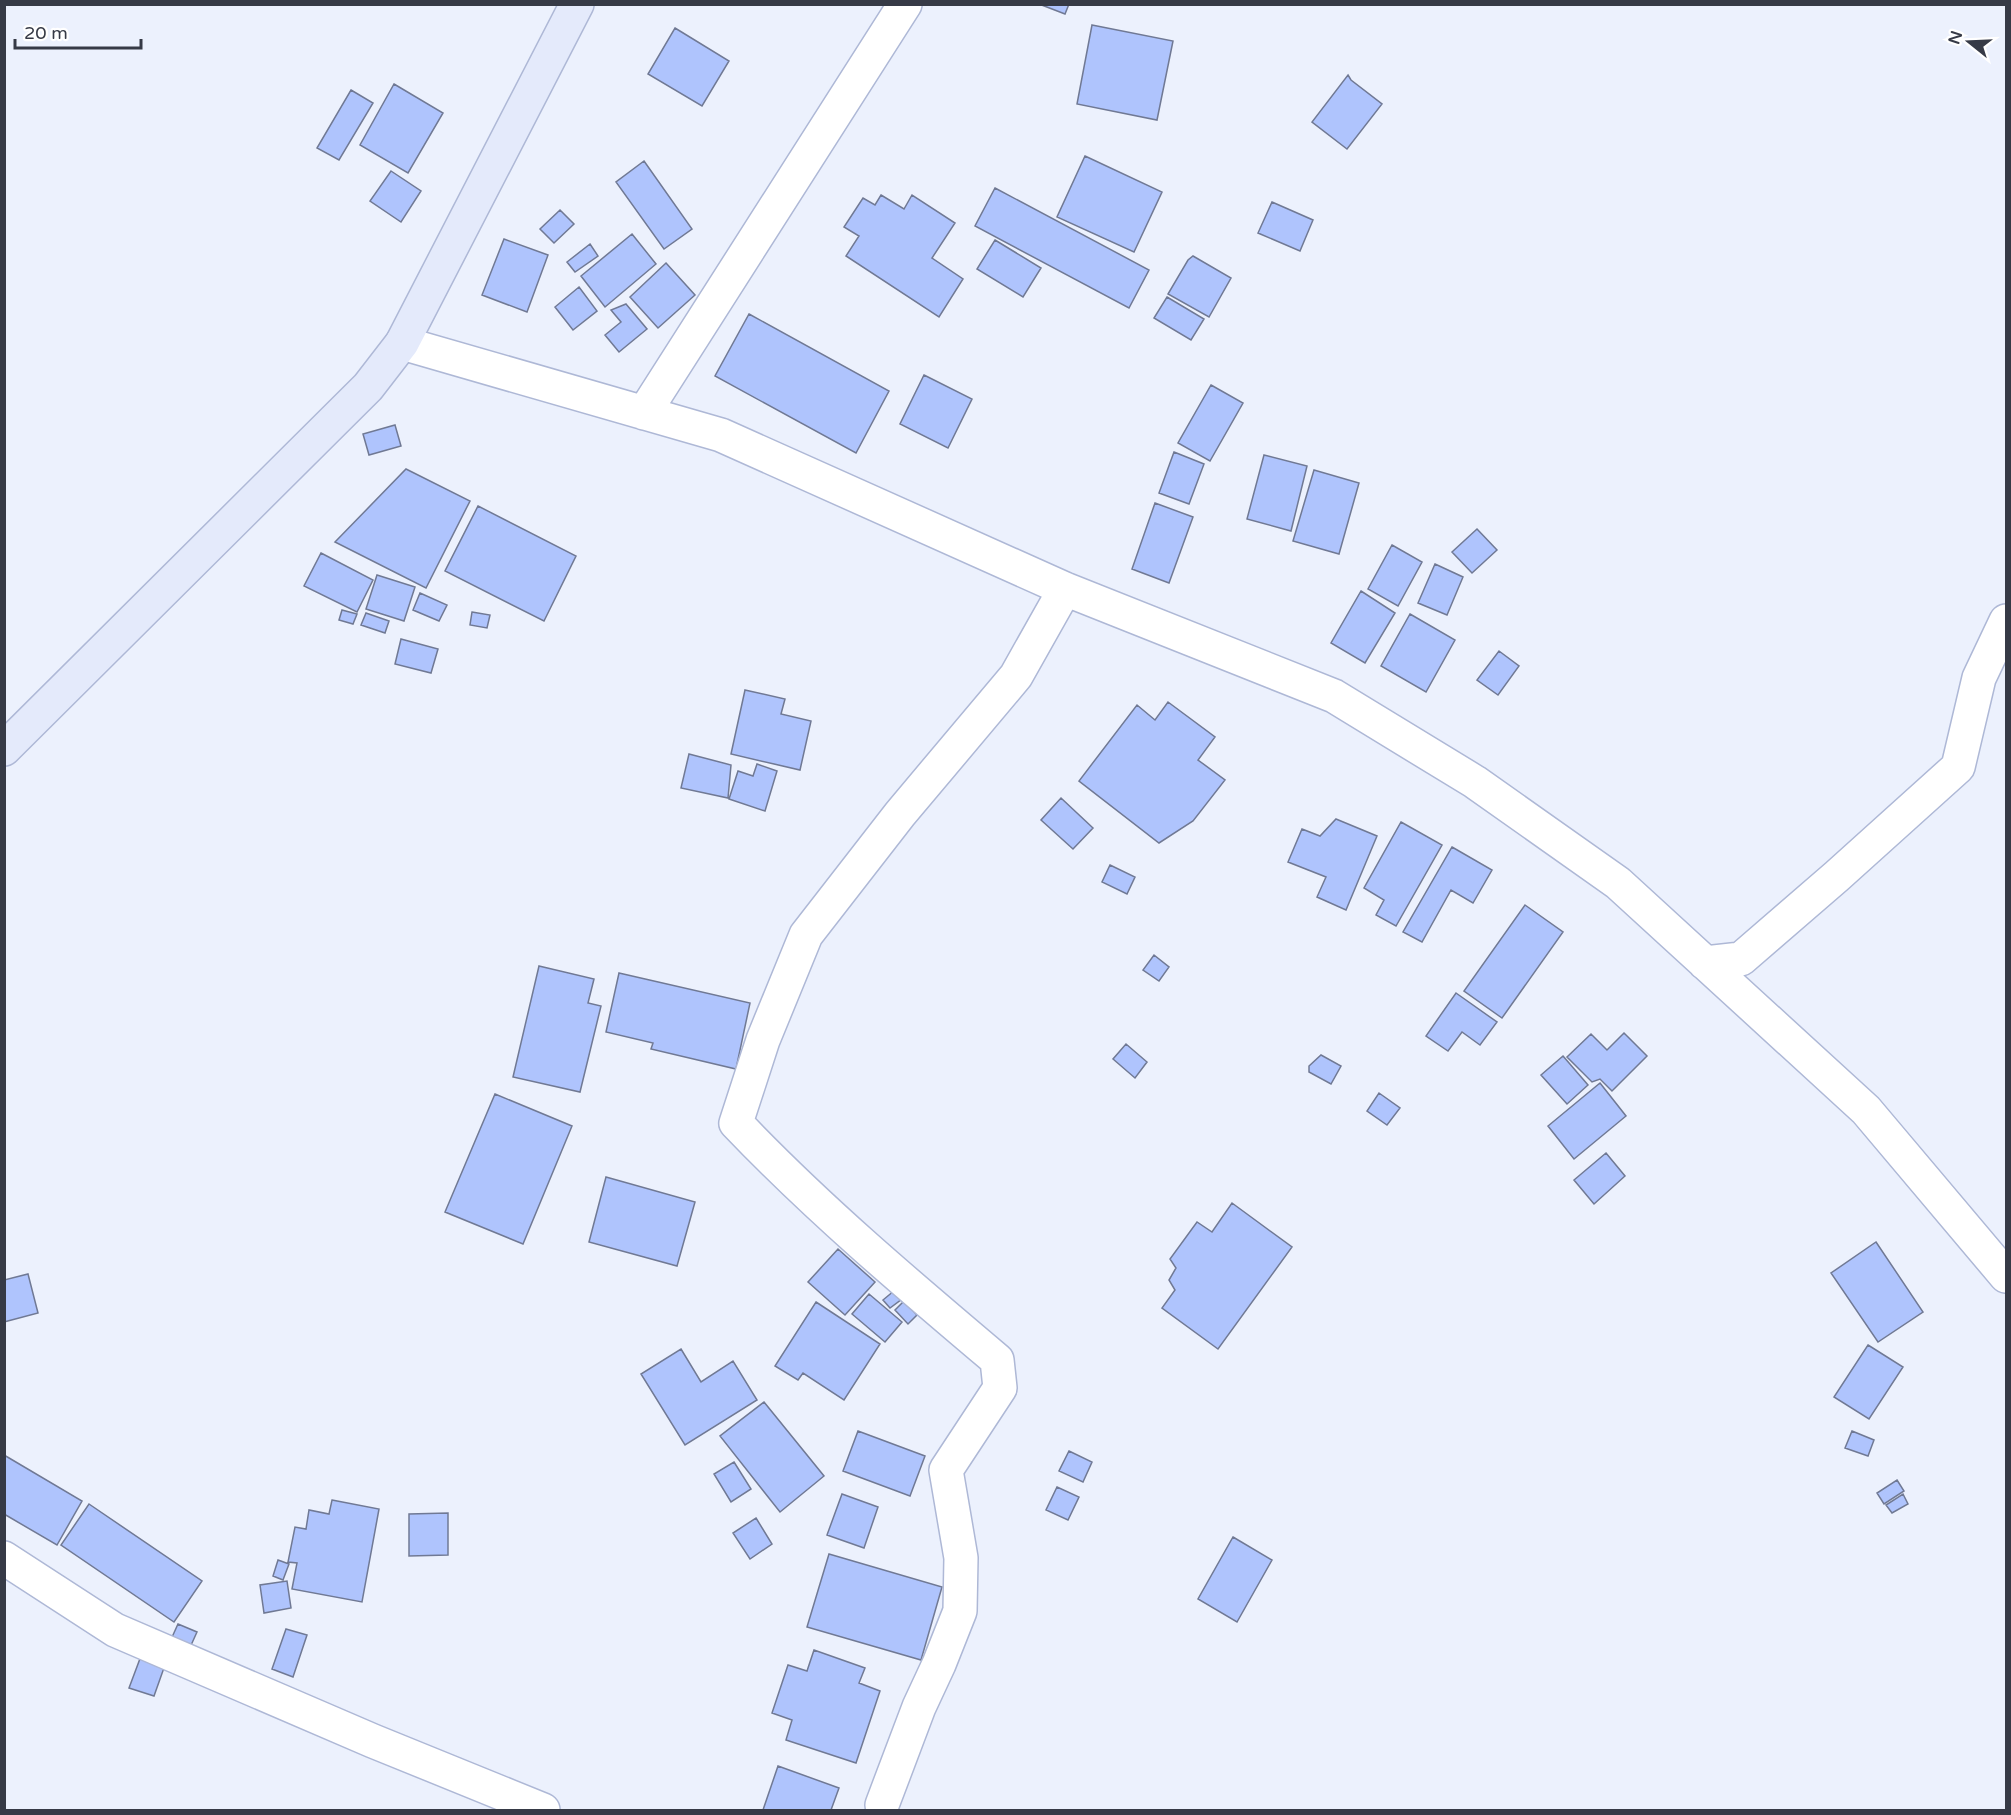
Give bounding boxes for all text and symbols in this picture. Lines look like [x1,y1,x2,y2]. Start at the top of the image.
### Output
scale bar [15,12,141,50]
north arrow [1939,12,1999,72]
text: 20 m [24,22,68,44]
text: N [1944,28,1967,47]

